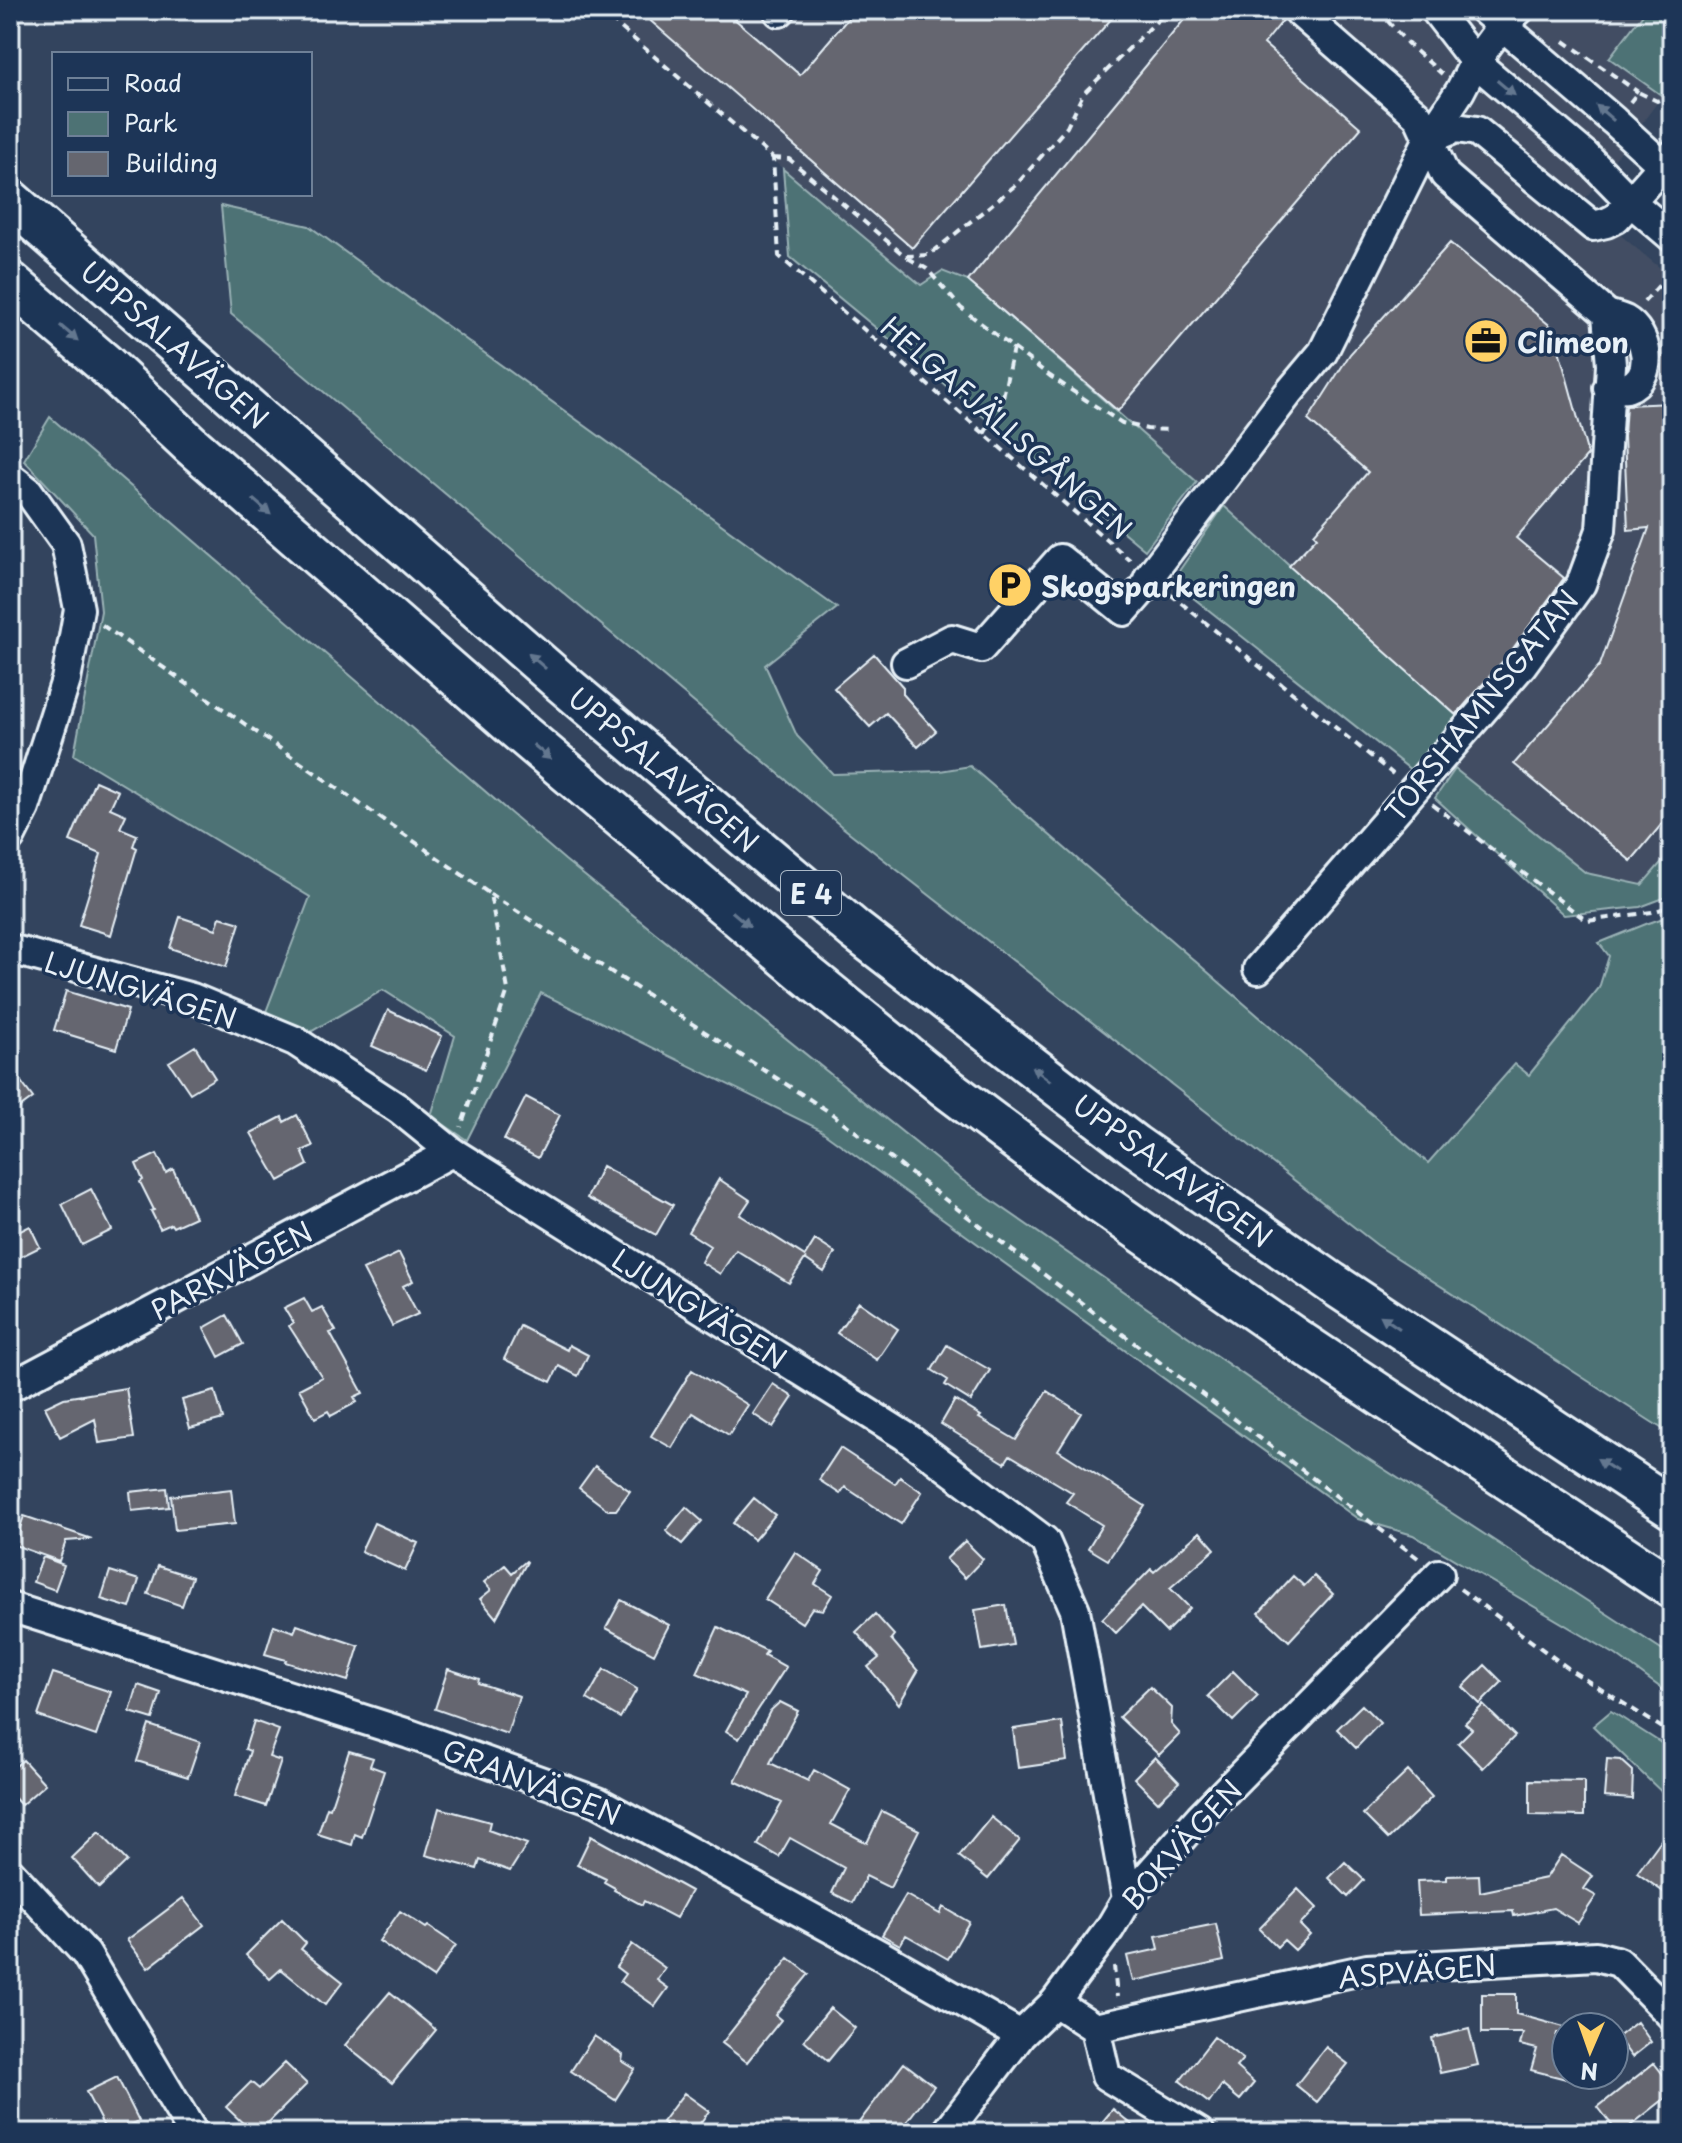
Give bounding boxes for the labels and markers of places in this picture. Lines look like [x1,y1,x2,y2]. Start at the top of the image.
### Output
office icon: Climeon [1462,317,1510,365]
place label: Climeon [1517,320,1629,363]
parking icon: Skogsparkeringen [986,561,1034,609]
place label: Skogsparkeringen [1041,564,1296,607]

